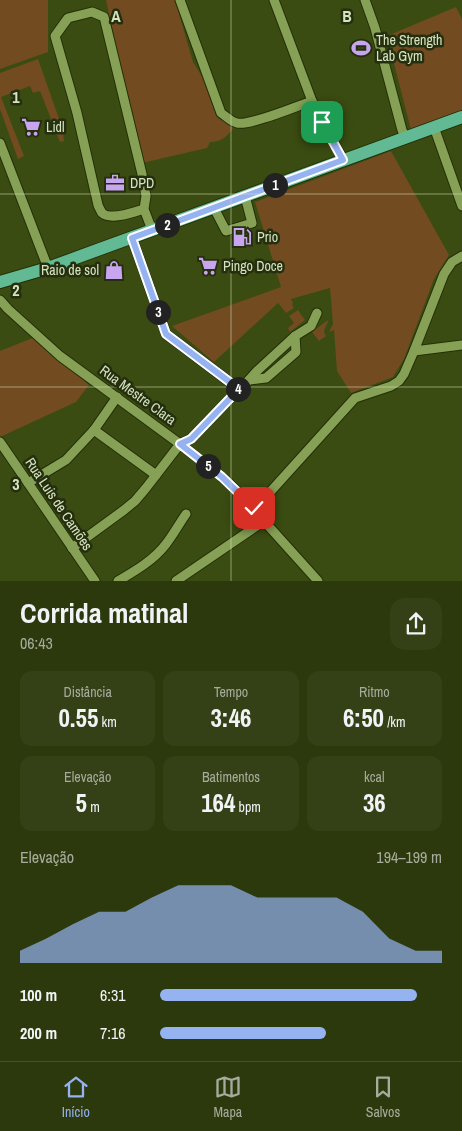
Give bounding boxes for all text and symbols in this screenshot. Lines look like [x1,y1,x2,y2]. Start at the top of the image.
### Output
text: A [111,5,121,27]
text: B [342,5,352,27]
place label: The Strength Lab Gym [376,31,442,65]
sports icon: The Strength Lab Gym [350,37,372,59]
text: 1 [12,86,20,108]
pin [301,101,343,143]
icon: arrive [308,108,336,136]
supermarket icon: Lidl [20,116,42,138]
place label: Lidl [46,118,65,136]
office icon: DPD [104,172,126,194]
pin: 1 [262,172,288,198]
place label: DPD [130,174,154,192]
text: 1 [272,176,279,194]
pin: 2 [154,212,180,238]
text: 2 [164,216,171,234]
fuel station icon: Prio [231,226,253,248]
place label: Prio [257,228,278,246]
supermarket icon: Pingo Doce [197,255,219,277]
place label: Pingo Doce [223,257,283,275]
shop icon: Raio de sol [103,259,125,281]
place label: Raio de sol [41,261,99,279]
text: 2 [12,279,20,301]
pin: 3 [146,300,170,324]
text: 3 [155,303,162,321]
street label: Rua Mestre Clara [96,361,180,429]
pin: 4 [226,376,250,402]
text: 4 [235,380,242,398]
street label: Rua Luis de Camões [21,454,97,554]
pin: 5 [196,454,220,478]
text: 5 [205,457,212,475]
text: 3 [12,473,20,495]
pin [233,487,275,529]
icon: check [240,494,268,522]
text: Corrida matinal [20,594,188,632]
button: share [390,598,442,650]
text: 06:43 [20,632,53,654]
text: Distância [63,683,112,701]
text: Tempo [214,683,248,701]
text: Ritmo [359,683,390,701]
text: 0.55 [58,701,98,735]
text: 3:46 [210,701,252,735]
text: 6:50 [343,701,384,735]
text: km [98,713,117,731]
text: /km [384,713,406,731]
text: Elevação [64,768,111,786]
text: Batimentos [202,768,260,786]
text: kcal [364,768,385,786]
text: 5 [76,786,87,820]
text: 164 [201,786,235,820]
text: 36 [363,786,386,820]
text: m [87,798,100,816]
text: bpm [235,798,261,816]
text: Elevação [20,846,74,868]
text: 194–199 m [376,846,442,868]
text: 100 m [20,984,57,1006]
text: 6:31 [100,984,126,1006]
text: 200 m [20,1022,57,1044]
text: 7:16 [100,1022,126,1044]
tab: Início [62,1073,90,1121]
tab: Mapa [213,1073,242,1121]
tab: Salvos [366,1073,400,1121]

